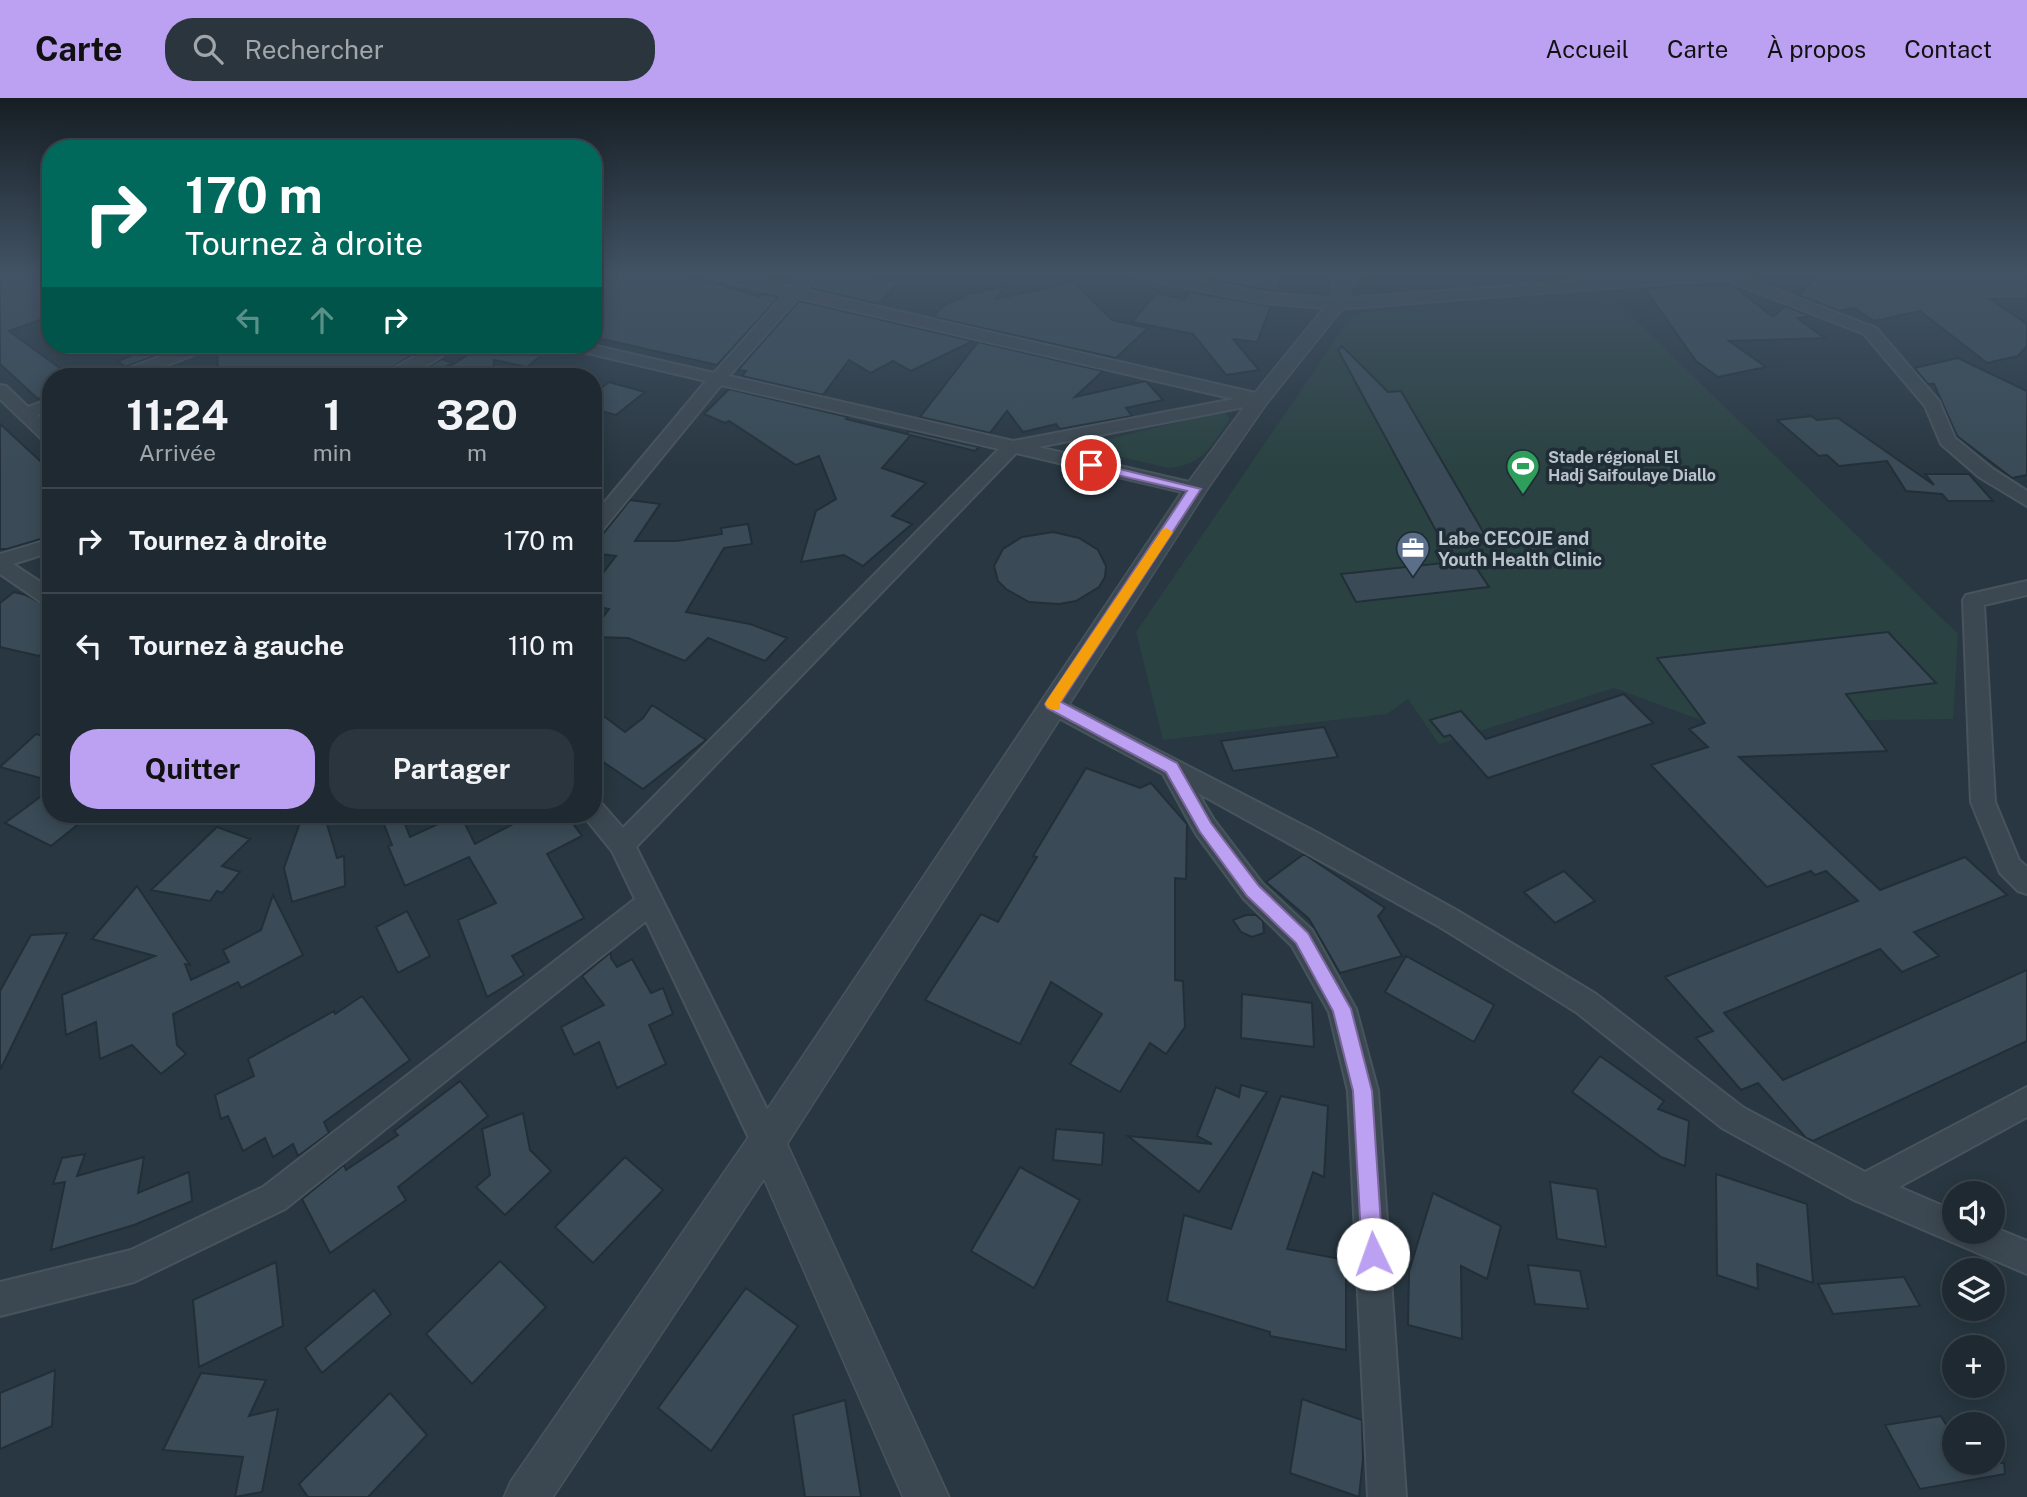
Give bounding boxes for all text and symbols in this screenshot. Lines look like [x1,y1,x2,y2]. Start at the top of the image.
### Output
search box [165,18,655,81]
text: Carte [35,30,123,68]
icon: search [189,30,227,68]
text: Rechercher [245,34,384,65]
text: Accueil [1546,35,1629,63]
text: Carte [1667,35,1728,63]
text: À propos [1766,35,1866,63]
text: Contact [1904,35,1992,63]
text: 170 m [185,166,323,224]
icon: right [70,168,161,259]
text: Tournez à droite [185,225,423,262]
icon: left [230,301,268,339]
icon: ahead [303,301,341,339]
icon: right [376,301,414,339]
text: 11:24 [126,390,229,439]
text: 1 [323,390,341,439]
text: 320 [436,390,518,439]
pin [1061,435,1121,495]
text: Arrivée [139,439,216,466]
text: min [313,439,352,466]
text: m [467,439,487,466]
icon: arrive [1072,446,1110,484]
sports icon: Stade régional El Hadj Saifoulaye Diallo [1504,447,1542,496]
place label: Stade régional El Hadj Saifoulaye Diallo [1548,448,1716,485]
icon: right [70,522,108,560]
text: Tournez à droite [129,525,327,556]
text: 170 m [504,525,574,556]
place label: Labe CECOJE and Youth Health Clinic [1438,528,1602,570]
office icon: Labe CECOJE and Youth Health Clinic [1394,529,1432,578]
icon: left [70,627,108,665]
text: Tournez à gauche [129,630,344,661]
text: 110 m [508,630,574,661]
button: Quitter [70,729,315,809]
button: Partager [329,729,574,809]
map controls [1942,1181,2005,1475]
button: sound [1942,1181,2005,1244]
position arrow [1336,1217,1410,1291]
button: layers [1942,1258,2005,1321]
button: + [1942,1335,2005,1398]
button: − [1942,1412,2005,1475]

